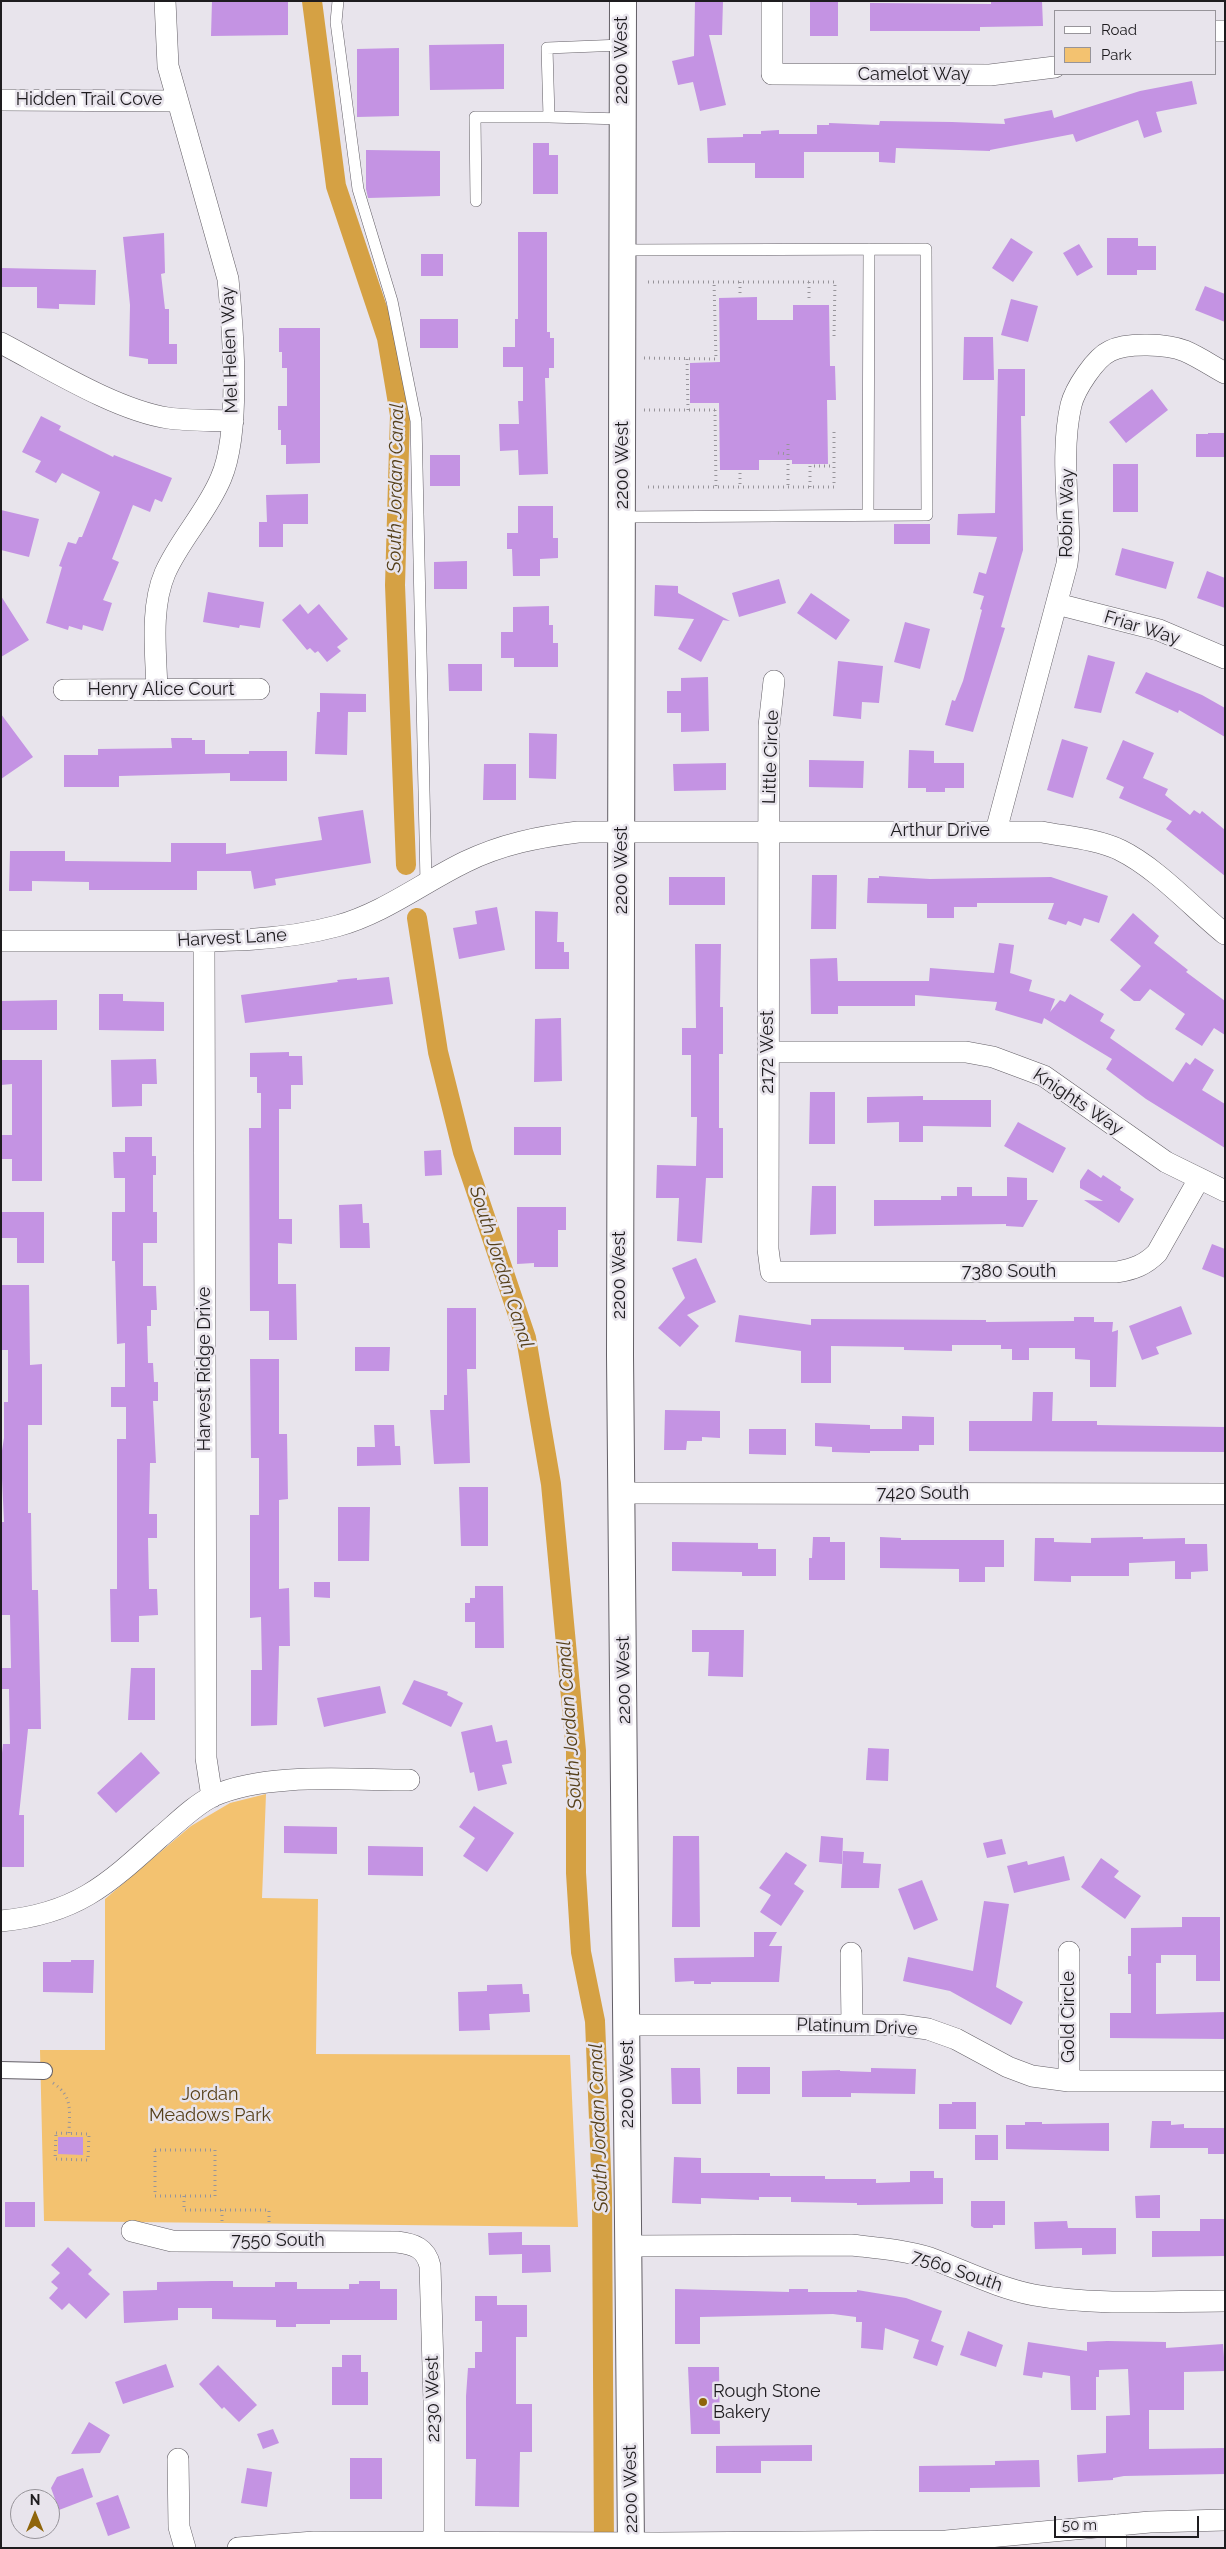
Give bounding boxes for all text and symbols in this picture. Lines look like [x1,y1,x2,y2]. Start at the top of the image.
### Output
legend [1054,10,1216,75]
street label: 2200 West [611,16,633,104]
text: Road [1101,21,1137,39]
text: Park [1101,46,1132,64]
street label: Camelot Way [858,64,970,86]
street label: Hidden Trail Cove [16,89,162,111]
street label: Mel Helen Way [217,286,243,414]
water label: South Jordan Canal [383,403,409,573]
street label: 2200 West [612,421,634,509]
street label: Robin Way [1055,468,1079,558]
street label: Friar Way [1102,606,1182,650]
street label: Henry Alice Court [88,679,234,701]
street label: Little Circle [759,710,783,804]
street label: Arthur Drive [890,820,990,842]
street label: 2200 West [611,826,633,914]
street label: Harvest Lane [177,924,287,952]
street label: 2172 West [757,1010,779,1094]
street label: Knights Way [1029,1064,1127,1140]
water label: South Jordan Canal [464,1183,538,1351]
street label: 2200 West [609,1231,631,1319]
street label: 7380 South [962,1261,1056,1283]
street label: Harvest Ridge Drive [194,1287,216,1451]
street label: 7420 South [877,1483,969,1505]
street label: 2200 West [612,1636,636,1724]
water label: South Jordan Canal [553,1640,587,1810]
street label: Gold Circle [1058,1971,1080,2063]
street label: Platinum Drive [796,2014,918,2040]
street label: 2200 West [617,2040,639,2128]
water label: South Jordan Canal [585,2043,613,2213]
park label: Jordan Meadows Park [149,2084,271,2126]
street label: 7550 South [231,2230,325,2252]
street label: 7560 South [909,2245,1005,2297]
street label: 2230 West [421,2355,445,2443]
place label: Rough Stone Bakery [713,2381,820,2424]
marker: Rough Stone Bakery [697,2396,709,2408]
street label: 2200 West [619,2445,643,2533]
north arrow [10,2489,60,2539]
text: N [30,2492,40,2508]
scale bar [1056,2506,1201,2538]
text: 50 m [1062,2516,1097,2534]

